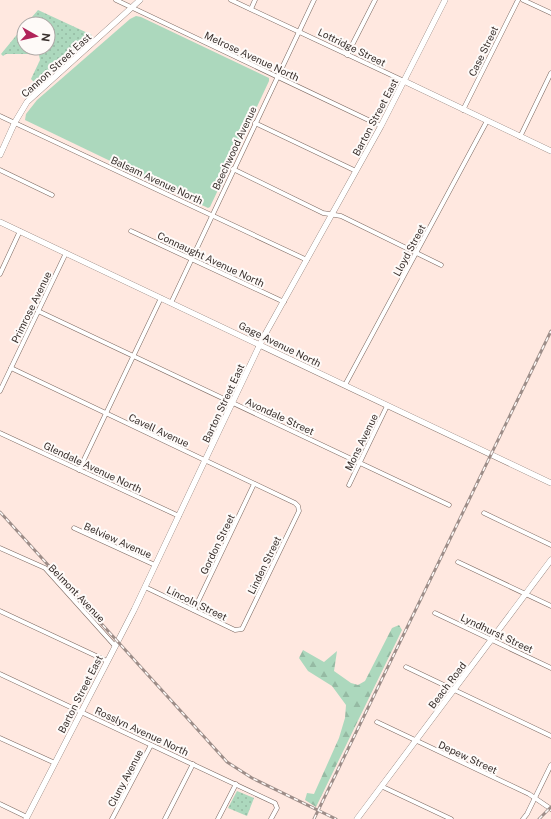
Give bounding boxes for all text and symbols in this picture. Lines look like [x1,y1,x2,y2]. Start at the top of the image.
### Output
north arrow [16,16,56,56]
street label: Case Street [466,24,500,78]
street label: Lottridge Street [316,25,388,69]
street label: Melrose Avenue North [203,29,302,83]
street label: Cannon Street East [19,30,93,100]
text: N [39,32,52,42]
street label: Barton Street East [350,76,400,158]
street label: Beechwood Avenue [209,104,259,192]
street label: Balsam Avenue North [109,153,205,207]
street label: Lloyd Street [390,222,428,278]
street label: Connaught Avenue North [156,229,267,289]
street label: Primrose Avenue [8,269,54,345]
street label: Gage Avenue North [237,319,323,369]
street label: Barton Street East [199,362,247,444]
street label: Avondale Street [244,395,316,437]
street label: Cavell Avenue [127,411,192,449]
street label: Mons Avenue [342,411,380,472]
street label: Glendale Avenue North [42,439,144,495]
street label: Gordon Street [197,512,237,576]
street label: Belview Avenue [82,520,154,560]
street label: Linden Street [245,534,283,596]
street label: Belmont Avenue [46,562,108,625]
street label: Lincoln Street [165,583,229,623]
street label: Lyndhurst Street [459,611,535,655]
street label: Barton Street East [55,653,105,735]
street label: Beach Road [426,659,468,711]
street label: Rosslyn Avenue North [93,704,191,758]
street label: Depew Street [437,738,499,776]
street label: Cluny Avenue [105,747,145,809]

